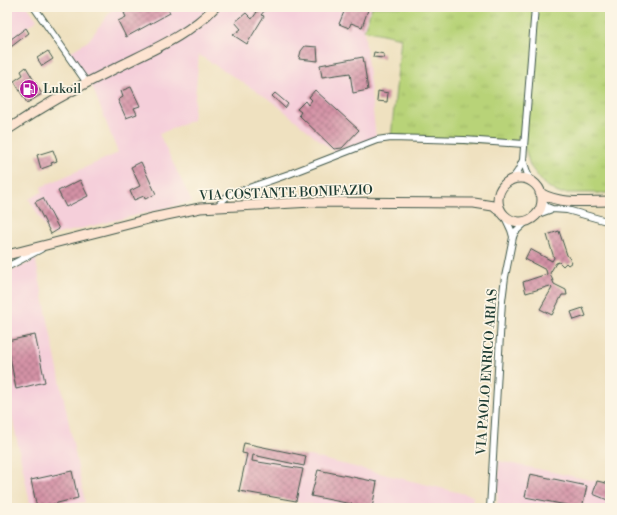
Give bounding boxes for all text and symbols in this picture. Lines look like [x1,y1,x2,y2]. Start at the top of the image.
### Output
fuel station icon: Lukoil [18,78,40,100]
place label: Lukoil [43,81,81,97]
street label: VIA COSTANTE BONIFAZIO [198,182,373,204]
street label: VIA PAOLO ENRICO ARIAS [473,288,501,457]

